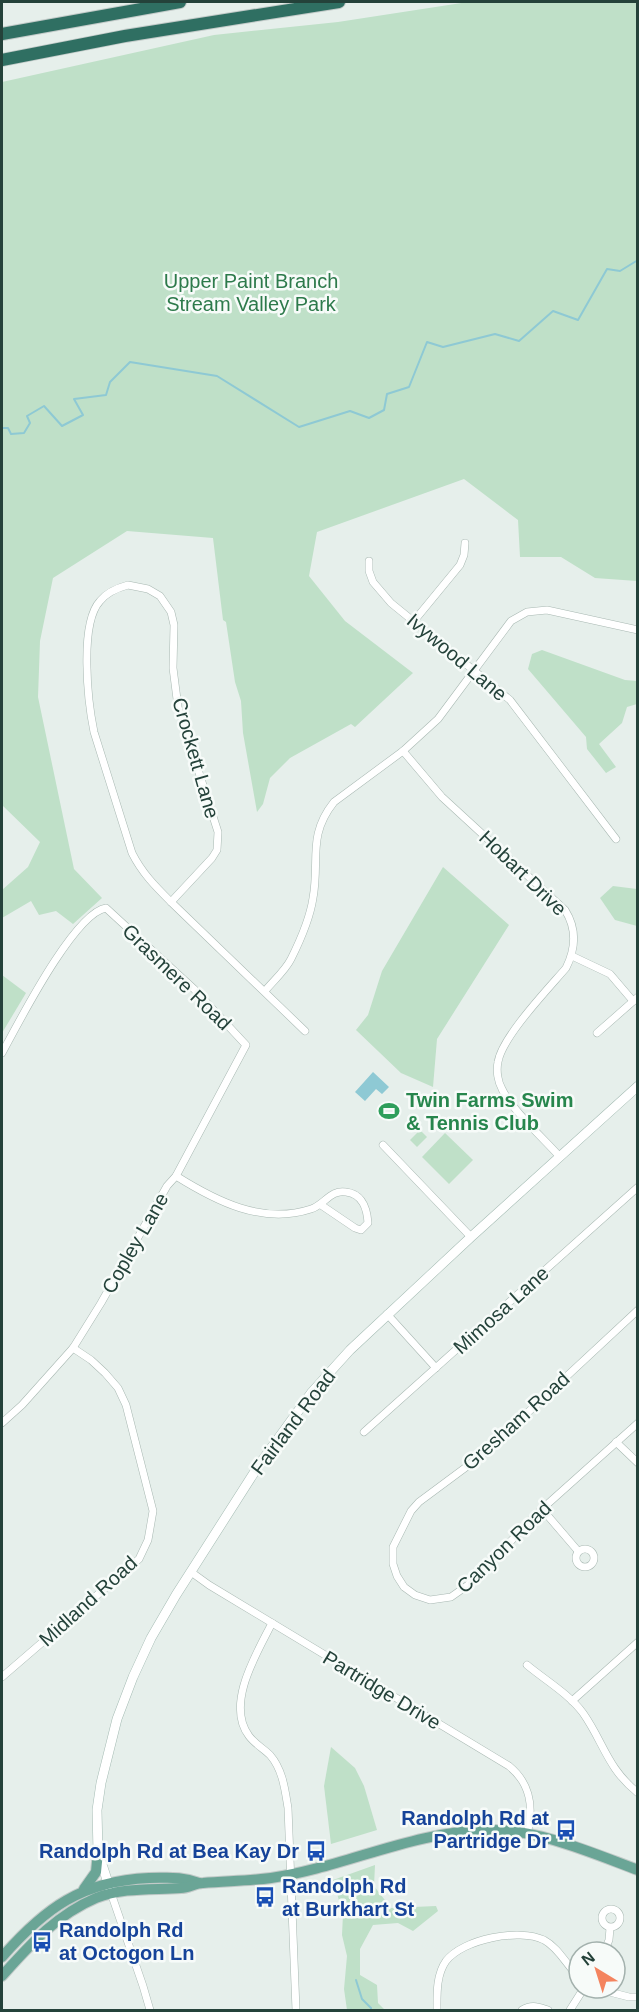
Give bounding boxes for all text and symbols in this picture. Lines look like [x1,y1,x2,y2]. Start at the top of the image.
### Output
park label: Upper Paint Branch Stream Valley Park [164,270,338,315]
street label: Ivywood Lane [403,609,511,705]
street label: Crockett Lane [168,695,224,821]
street label: Hobart Drive [475,826,571,920]
street label: Grasmere Road [118,920,236,1034]
place label: Twin Farms Swim & Tennis Club [406,1089,573,1134]
sports icon: Twin Farms Swim & Tennis Club [377,1099,401,1123]
street label: Copley Lane [97,1189,173,1297]
street label: Mimosa Lane [449,1262,553,1358]
street label: Fairland Road [246,1365,340,1479]
street label: Gresham Road [458,1367,574,1475]
street label: Canyon Road [452,1497,556,1597]
street label: Midland Road [35,1552,141,1650]
street label: Partridge Drive [319,1646,445,1734]
place label: Randolph Rd at Partridge Dr [401,1807,549,1852]
bus stop icon: Randolph Rd at Partridge Dr [554,1818,578,1842]
bus stop icon: Randolph Rd at Bea Kay Dr [304,1839,328,1863]
place label: Randolph Rd at Bea Kay Dr [39,1840,299,1862]
place label: Randolph Rd at Burkhart St [282,1875,415,1920]
bus stop icon: Randolph Rd at Burkhart St [253,1885,277,1909]
place label: Randolph Rd at Octogon Ln [59,1919,195,1964]
bus stop icon: Randolph Rd at Octogon Ln [30,1930,54,1954]
north arrow [567,1940,627,2000]
text: N [578,1948,598,1969]

